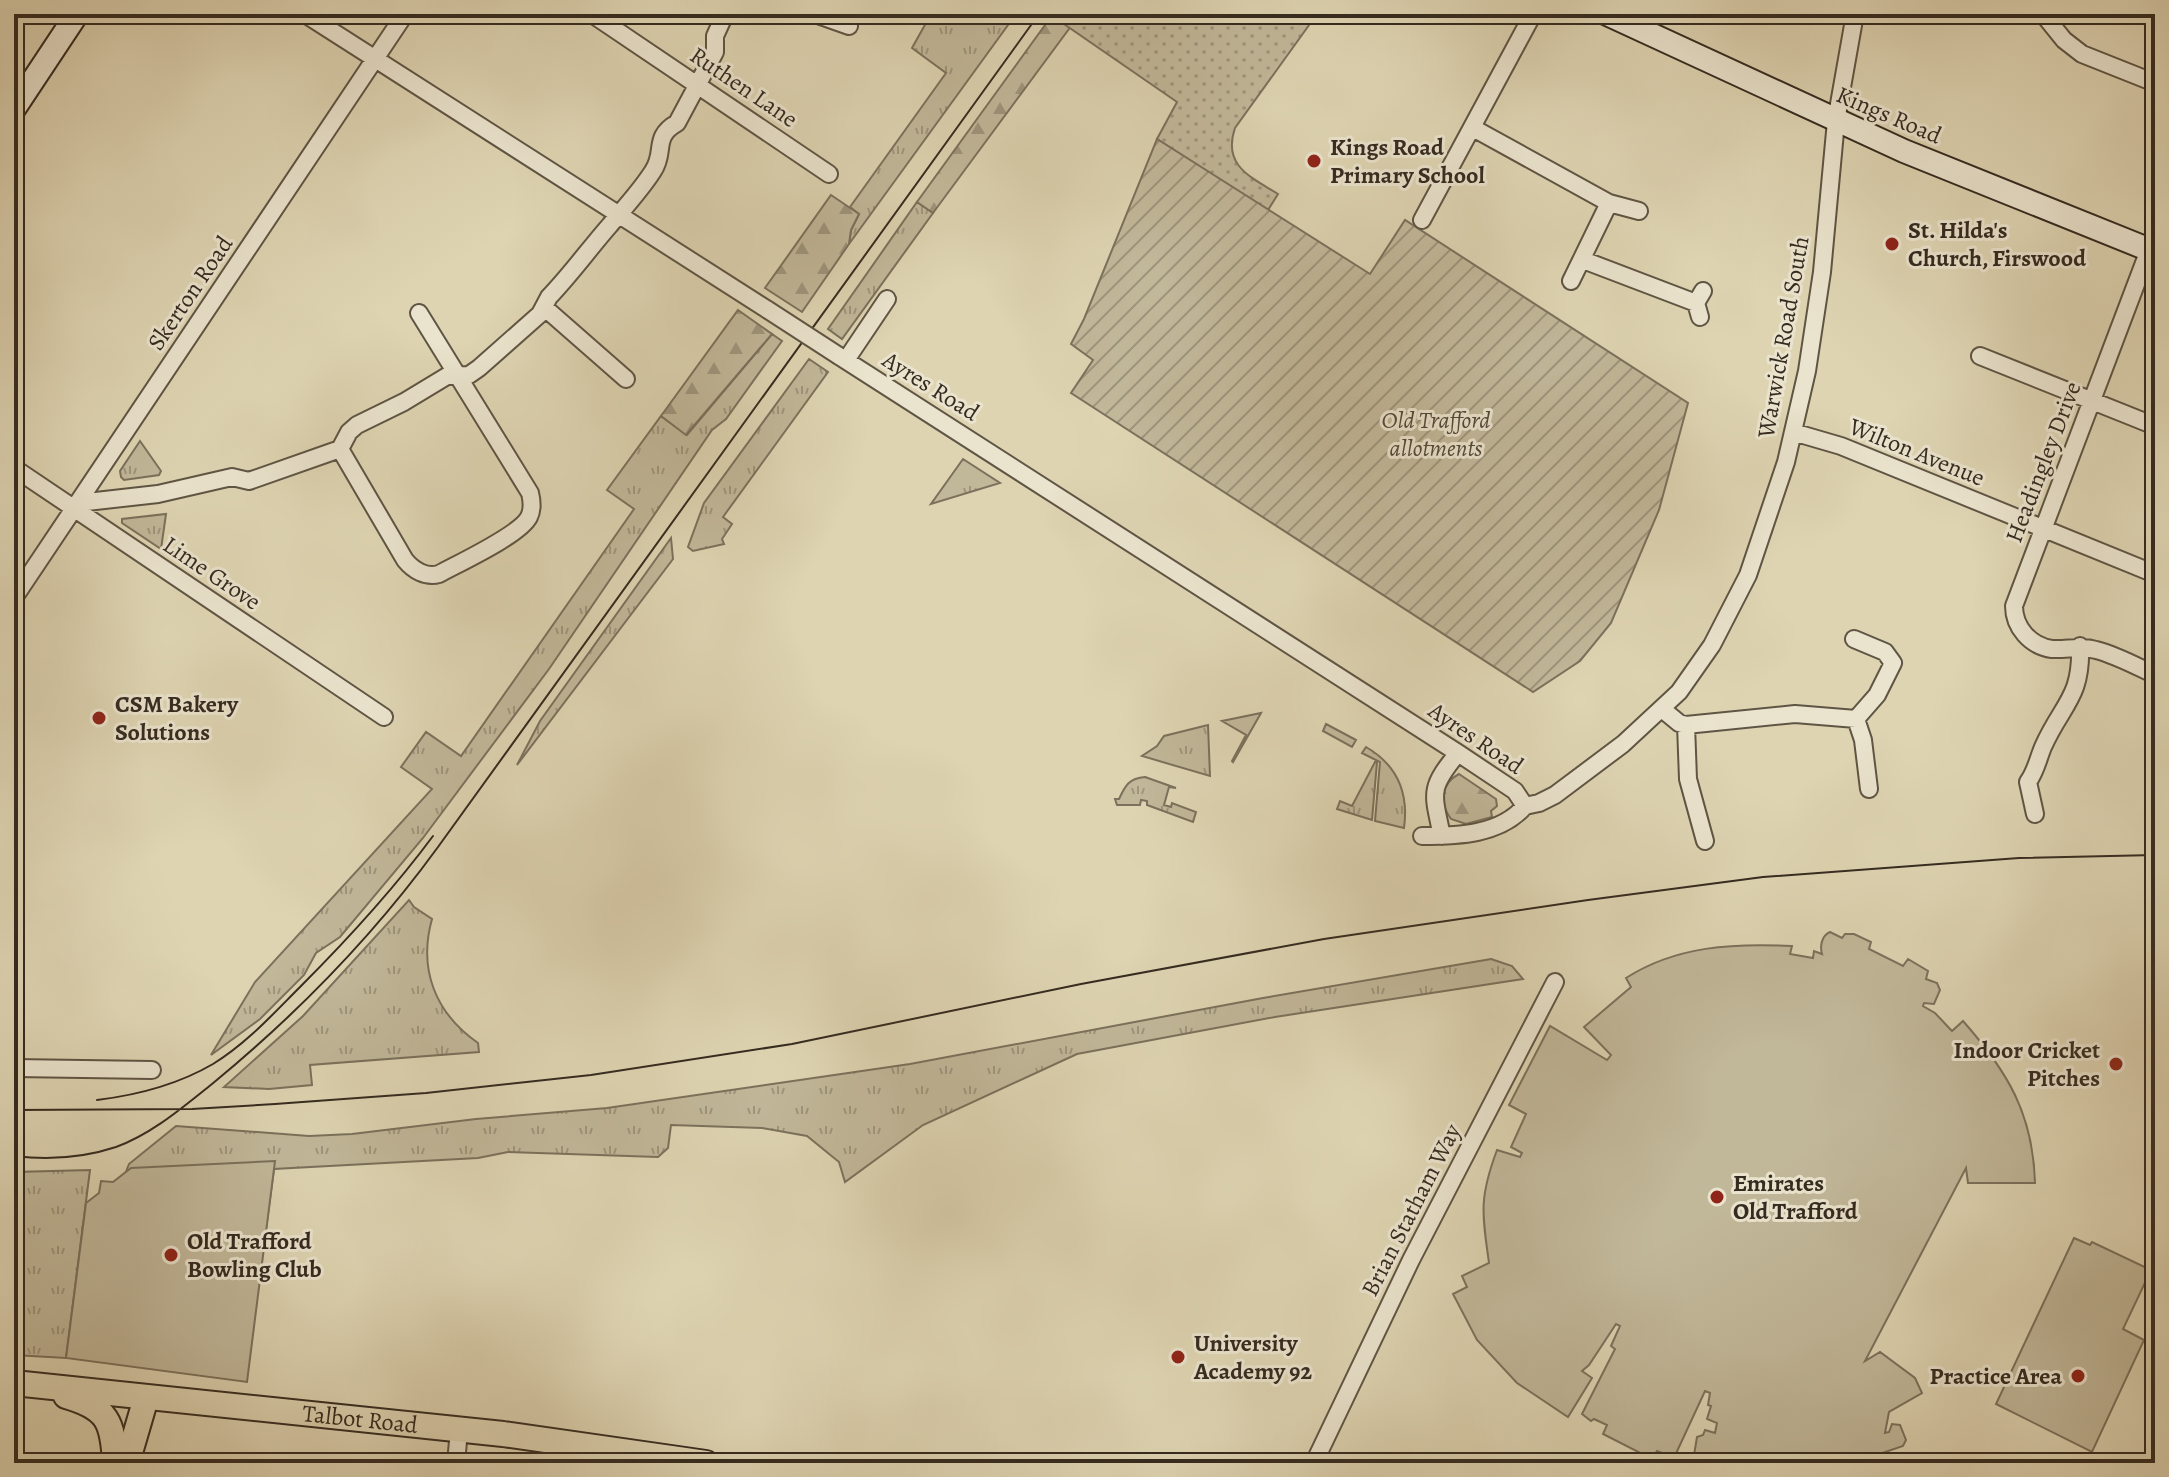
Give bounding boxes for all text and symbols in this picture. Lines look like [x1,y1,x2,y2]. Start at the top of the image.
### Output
street label: Ruthen Lane [684,39,804,135]
street label: Kings Road [1831,79,1947,152]
place label: Kings Road Primary School [1330,131,1485,191]
marker: Kings Road Primary School [1305,152,1323,170]
place label: St. Hilda's Church, Firswood [1908,214,2086,274]
street label: Skerton Road [140,229,240,357]
street label: Warwick Road South [1749,233,1817,441]
marker: St. Hilda's Church, Firswood [1883,235,1901,253]
street label: Ayres Road [876,343,986,428]
street label: Headingley Drive [1998,377,2088,547]
park label: Old Trafford allotments [1382,404,1490,464]
street label: Wilton Avenue [1844,410,1989,494]
street label: Lime Grove [157,529,267,617]
place label: CSM Bakery Solutions [115,688,239,748]
street label: Ayres Road [1421,694,1530,782]
marker: CSM Bakery Solutions [90,709,108,727]
place label: Indoor Cricket Pitches [1954,1034,2100,1094]
marker: Indoor Cricket Pitches [2107,1055,2125,1073]
street label: Brian Statham Way [1354,1118,1468,1302]
place label: Emirates Old Trafford [1733,1167,1858,1227]
marker: Emirates Old Trafford [1708,1188,1726,1206]
place label: Old Trafford Bowling Club [187,1225,322,1285]
marker: Old Trafford Bowling Club [162,1246,180,1264]
place label: University Academy 92 [1193,1327,1312,1387]
marker: University Academy 92 [1169,1348,1187,1366]
place label: Practice Area [1930,1360,2062,1392]
marker: Practice Area [2069,1367,2087,1385]
street label: Talbot Road [301,1397,419,1441]

